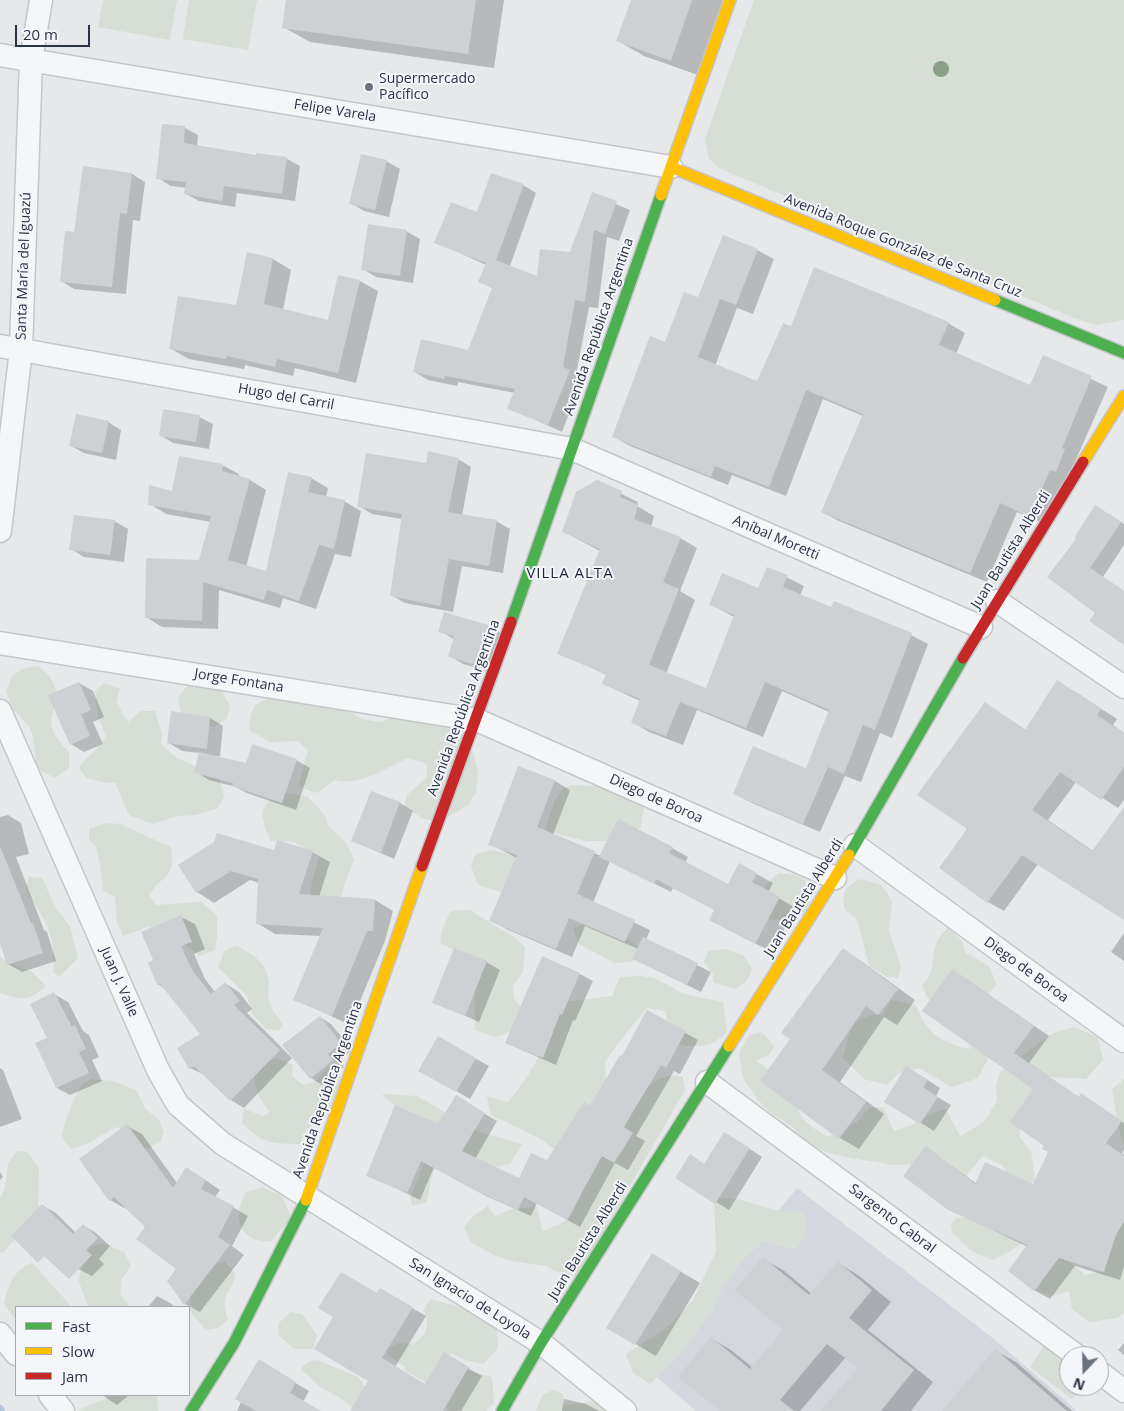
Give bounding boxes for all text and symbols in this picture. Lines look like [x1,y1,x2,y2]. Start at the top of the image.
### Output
scale bar [18,15,92,47]
text: 20 m [23,24,58,44]
place label: Supermercado Pacífico [379,71,475,104]
marker: Supermercado Pacífico [363,81,375,93]
street label: Felipe Varela [293,96,377,126]
street label: Avenida Roque González de Santa Cruz [782,190,1024,302]
street label: Santa María del Iguazú [13,192,35,340]
street label: Avenida República Argentina [561,236,637,418]
street label: Hugo del Carril [237,380,335,414]
street label: Juan Bautista Alberdi [968,488,1054,612]
street label: Aníbal Moretti [730,512,822,564]
district label: VILLA ALTA [525,565,615,583]
street label: Avenida República Argentina [424,617,504,799]
street label: Jorge Fontana [193,666,285,696]
street label: Diego de Boroa [607,771,705,827]
street label: Juan Bautista Alberdi [761,836,847,960]
street label: Diego de Boroa [980,934,1072,1006]
street label: Juan J. Valle [96,945,142,1019]
street label: Avenida República Argentina [290,999,366,1181]
street label: Juan Bautista Alberdi [545,1179,631,1303]
street label: Sargento Cabral [845,1181,939,1257]
street label: San Ignacio de Loyola [406,1255,534,1343]
legend [15,1306,190,1396]
text: Fast [62,1316,91,1336]
text: Slow [62,1341,95,1361]
north arrow [1059,1346,1109,1396]
text: Jam [62,1366,88,1386]
text: N [1070,1374,1088,1395]

